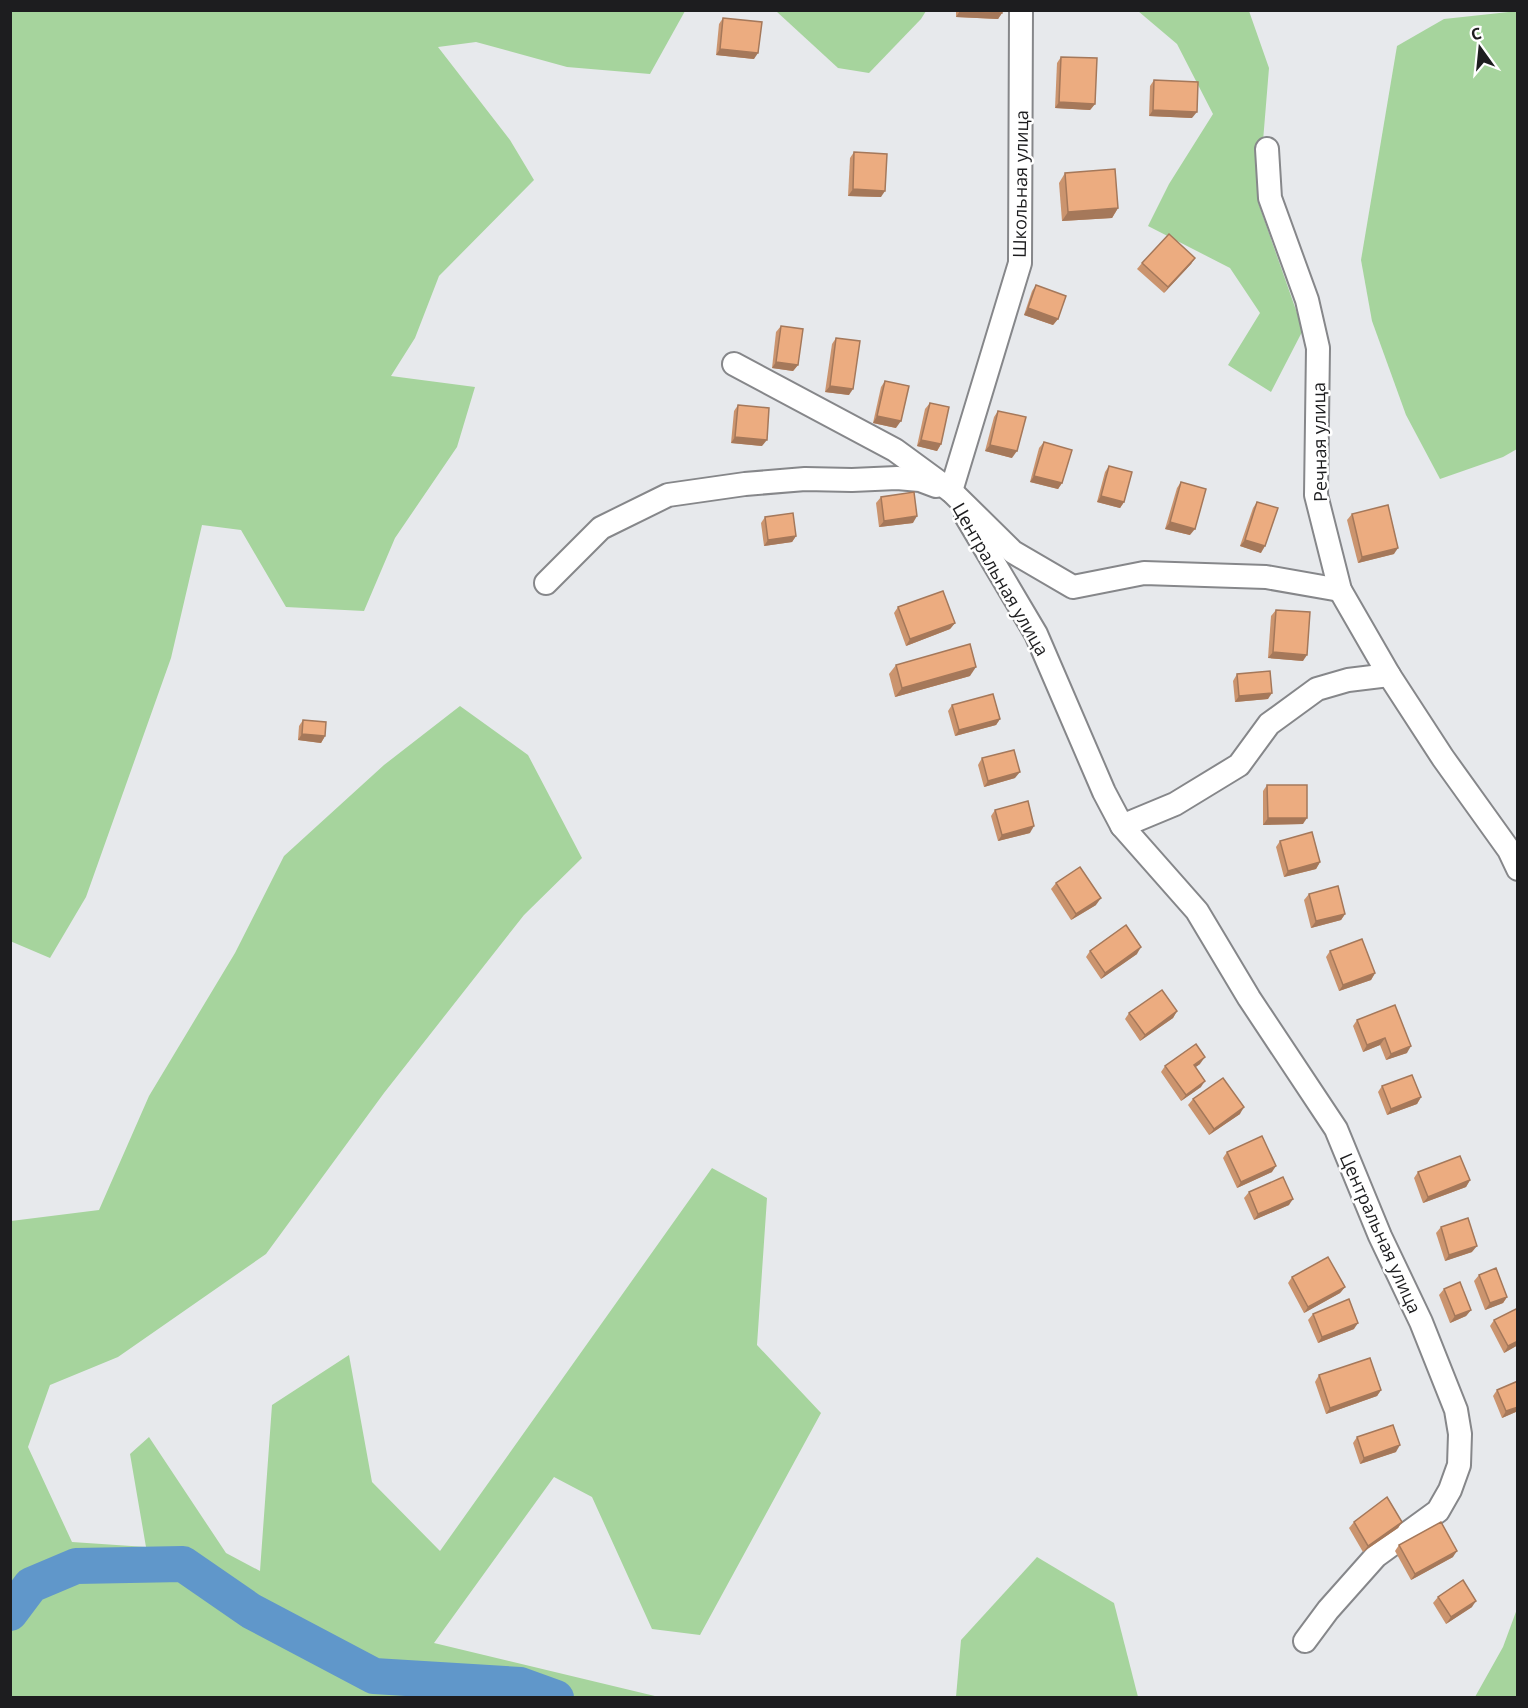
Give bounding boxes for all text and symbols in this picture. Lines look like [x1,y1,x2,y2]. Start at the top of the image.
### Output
north arrow [1450,18,1510,78]
text: С [1468,22,1484,45]
street label: Школьная улица [1007,110,1033,258]
street label: Речная улица [1306,382,1332,502]
street label: Центральная улица [947,498,1055,660]
street label: Центральная улица [1335,1149,1427,1317]

